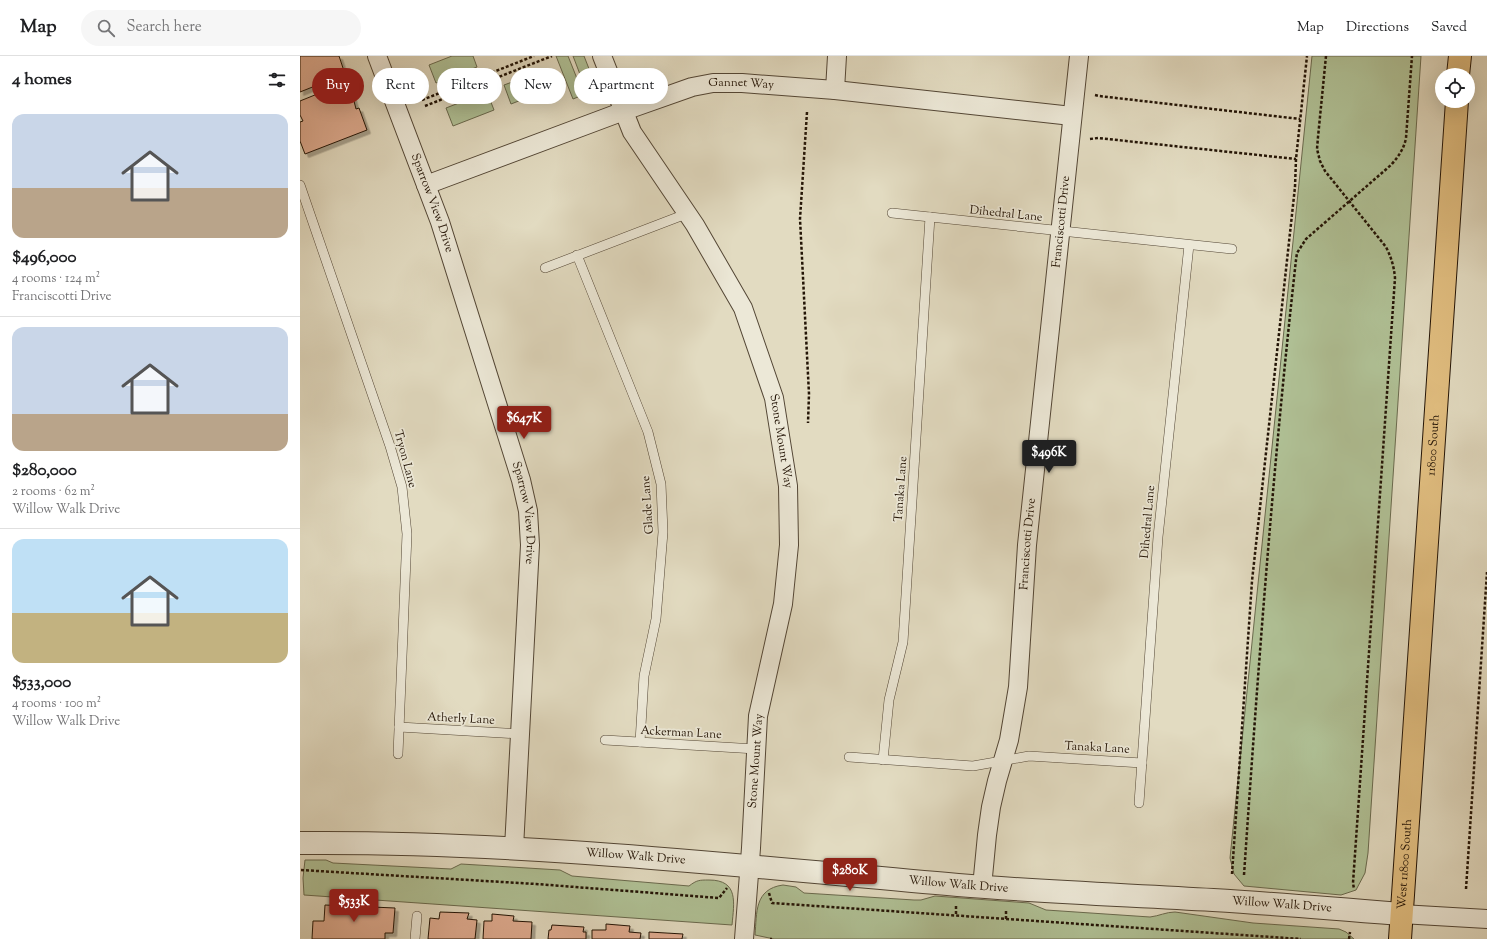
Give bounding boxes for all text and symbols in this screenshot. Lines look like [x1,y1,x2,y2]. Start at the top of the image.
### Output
search box [81,10,361,46]
text: Map [20,14,57,41]
icon: search [95,17,117,39]
text: Search here [127,17,202,38]
text: Map [1297,18,1324,38]
text: Directions [1346,18,1409,38]
text: Saved [1431,18,1467,38]
text: 4 homes [12,68,72,92]
chip: Buy [312,68,364,104]
chip: Rent [372,68,429,104]
chip: Filters [437,68,502,104]
chip: New [510,68,566,104]
chip: Apartment [574,68,668,104]
map controls [1435,68,1475,108]
button: locate [1435,68,1475,108]
icon: filters [266,69,288,91]
street label: Gannet Way [708,74,775,94]
icon: home [114,140,186,212]
street label: Sparrow View Drive [406,151,458,255]
street label: Franciscotti Drive [1048,175,1075,269]
street label: Dihedral Lane [969,201,1044,227]
text: $496,000 [12,246,77,270]
text: 4 rooms · 124 m² [12,270,100,288]
text: Franciscotti Drive [12,288,112,306]
icon: home [114,353,186,425]
street label: Stone Mount Way [764,392,797,490]
pin: $647K [496,406,552,440]
text: $647K [506,410,542,428]
street label: 11800 South [1423,414,1445,476]
street label: Tryon Lane [389,428,421,490]
pin: $496K [1021,440,1077,474]
text: $496K [1031,444,1067,462]
street label: Tanaka Lane [890,455,912,522]
text: $280,000 [12,459,77,483]
street label: Sparrow View Drive [507,459,539,565]
street label: Glade Lane [637,475,659,535]
text: 2 rooms · 62 m² [12,483,95,501]
street label: Dihedral Lane [1136,484,1160,559]
street label: Franciscotti Drive [1015,497,1041,591]
text: Willow Walk Drive [12,501,120,519]
icon: home [114,565,186,637]
text: $533,000 [12,671,71,695]
text: 4 rooms · 100 m² [12,695,101,713]
street label: Atherly Lane [427,708,496,730]
text: Willow Walk Drive [12,713,120,731]
street label: Stone Mount Way [744,713,768,809]
street label: Ackerman Lane [640,722,722,744]
street label: Tanaka Lane [1064,737,1131,759]
street label: West 11800 South [1393,818,1417,910]
street label: Willow Walk Drive [585,844,687,870]
pin: $280K [822,858,878,892]
text: $280K [832,862,868,880]
street label: Willow Walk Drive [908,872,1009,898]
pin: $533K [326,889,382,923]
street label: Willow Walk Drive [1231,892,1333,917]
text: $533K [338,893,370,911]

